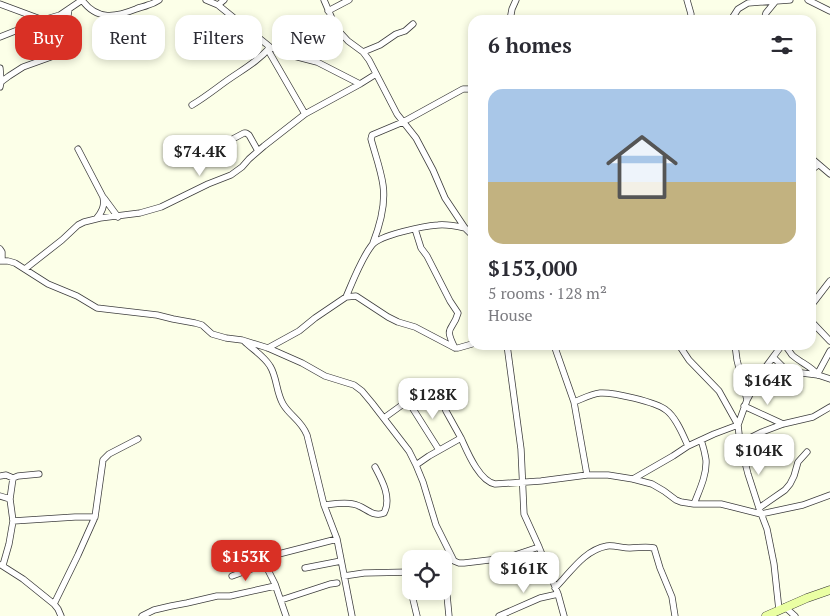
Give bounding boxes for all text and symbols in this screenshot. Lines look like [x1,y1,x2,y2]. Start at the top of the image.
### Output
chip: Buy [15,15,82,60]
chip: Rent [92,15,165,60]
chip: Filters [175,15,262,60]
chip: New [272,15,343,60]
text: 6 homes [488,31,572,59]
icon: filters [768,31,796,59]
icon: home [597,122,687,212]
pin: $74.4K [159,134,241,177]
text: $74.4K [174,140,226,162]
text: $153,000 [488,254,577,282]
text: 5 rooms · 128 m² [488,282,607,304]
text: House [488,304,533,326]
pin: $164K [733,364,803,406]
text: $164K [744,369,792,391]
pin: $128K [398,378,468,420]
text: $128K [409,383,457,405]
pin: $104K [724,434,794,476]
text: $104K [735,439,783,461]
pin: $153K [211,540,281,582]
text: $153K [222,545,270,567]
map controls [402,550,452,600]
button: locate [402,550,452,600]
pin: $161K [489,552,559,594]
text: $161K [500,557,548,579]

